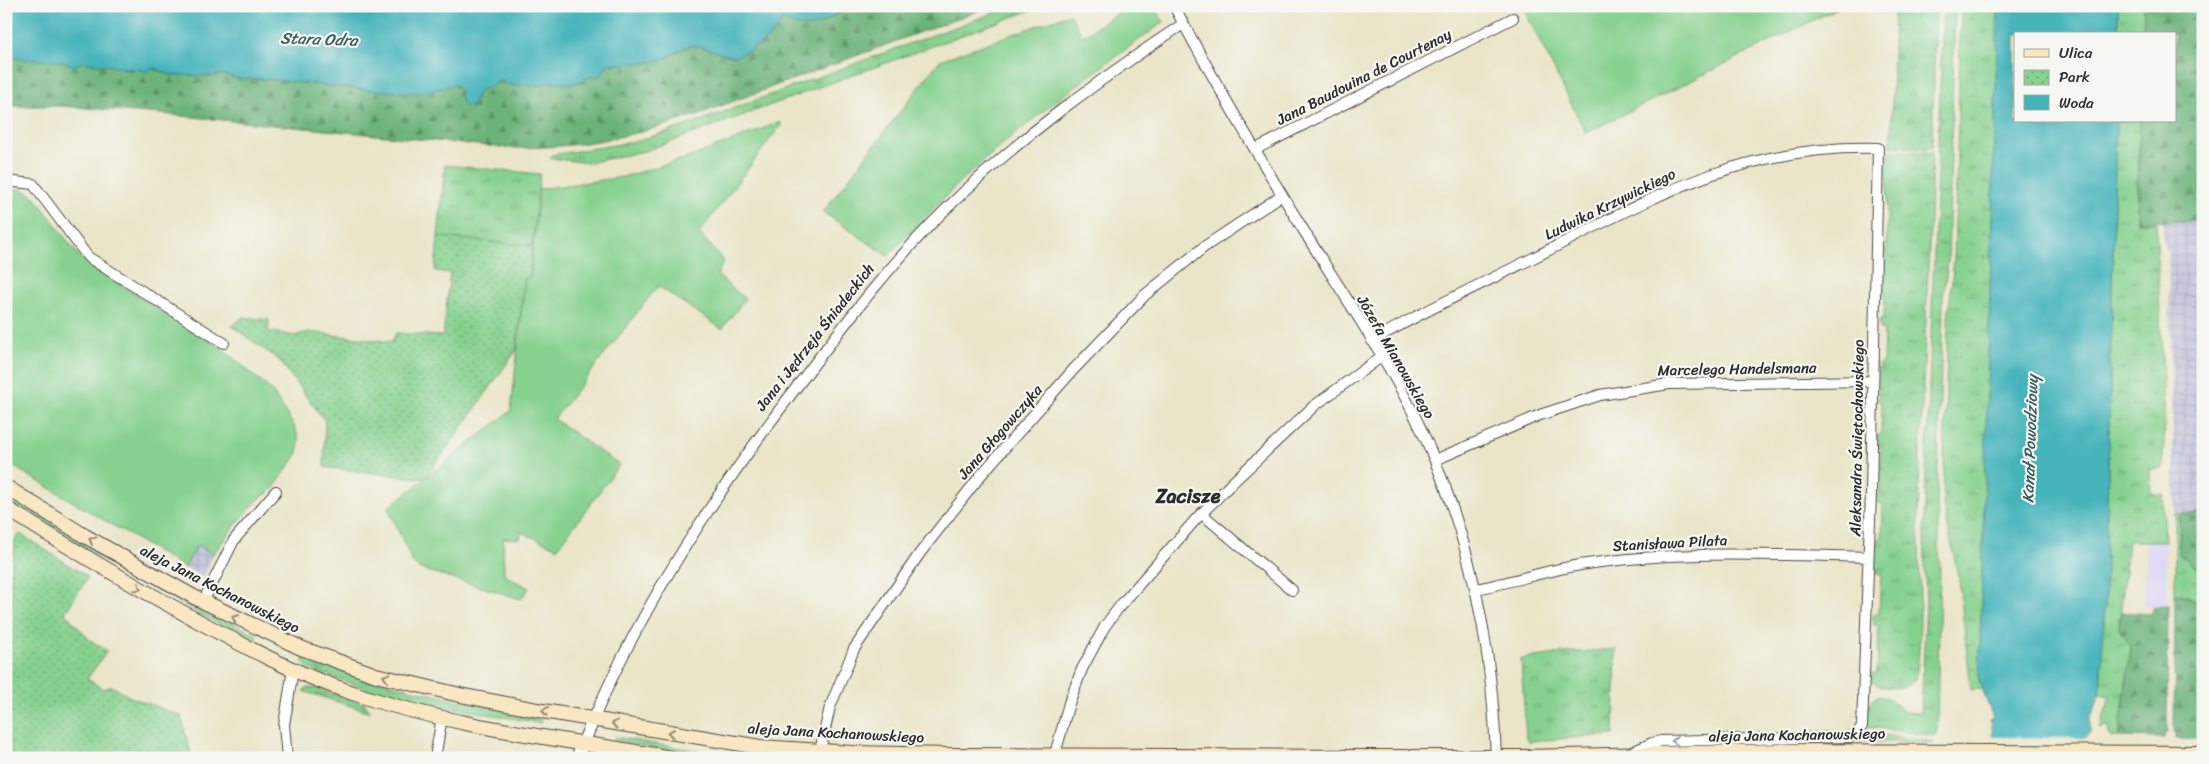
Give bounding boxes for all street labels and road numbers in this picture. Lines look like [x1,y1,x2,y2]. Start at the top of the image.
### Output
street label: Jana Baudouina de Courtenay [1271,21,1456,133]
street label: Ludwika Krzywickiego [1540,161,1680,247]
street label: Jana i Jędrzeja Śniadeckich [748,257,881,417]
street label: Józefa Mianowskiego [1349,289,1442,424]
street label: Aleksandra Świętochowskiego [1842,339,1872,538]
street label: Marcelego Handelsmana [1657,355,1817,383]
street label: Jana Głogowczyka [950,378,1049,486]
street label: Stanisława Pilata [1612,527,1728,559]
street label: aleja Jana Kochanowskiego [135,537,305,641]
street label: aleja Jana Kochanowskiego [747,715,925,751]
street label: aleja Jana Kochanowskiego [1709,720,1886,750]

